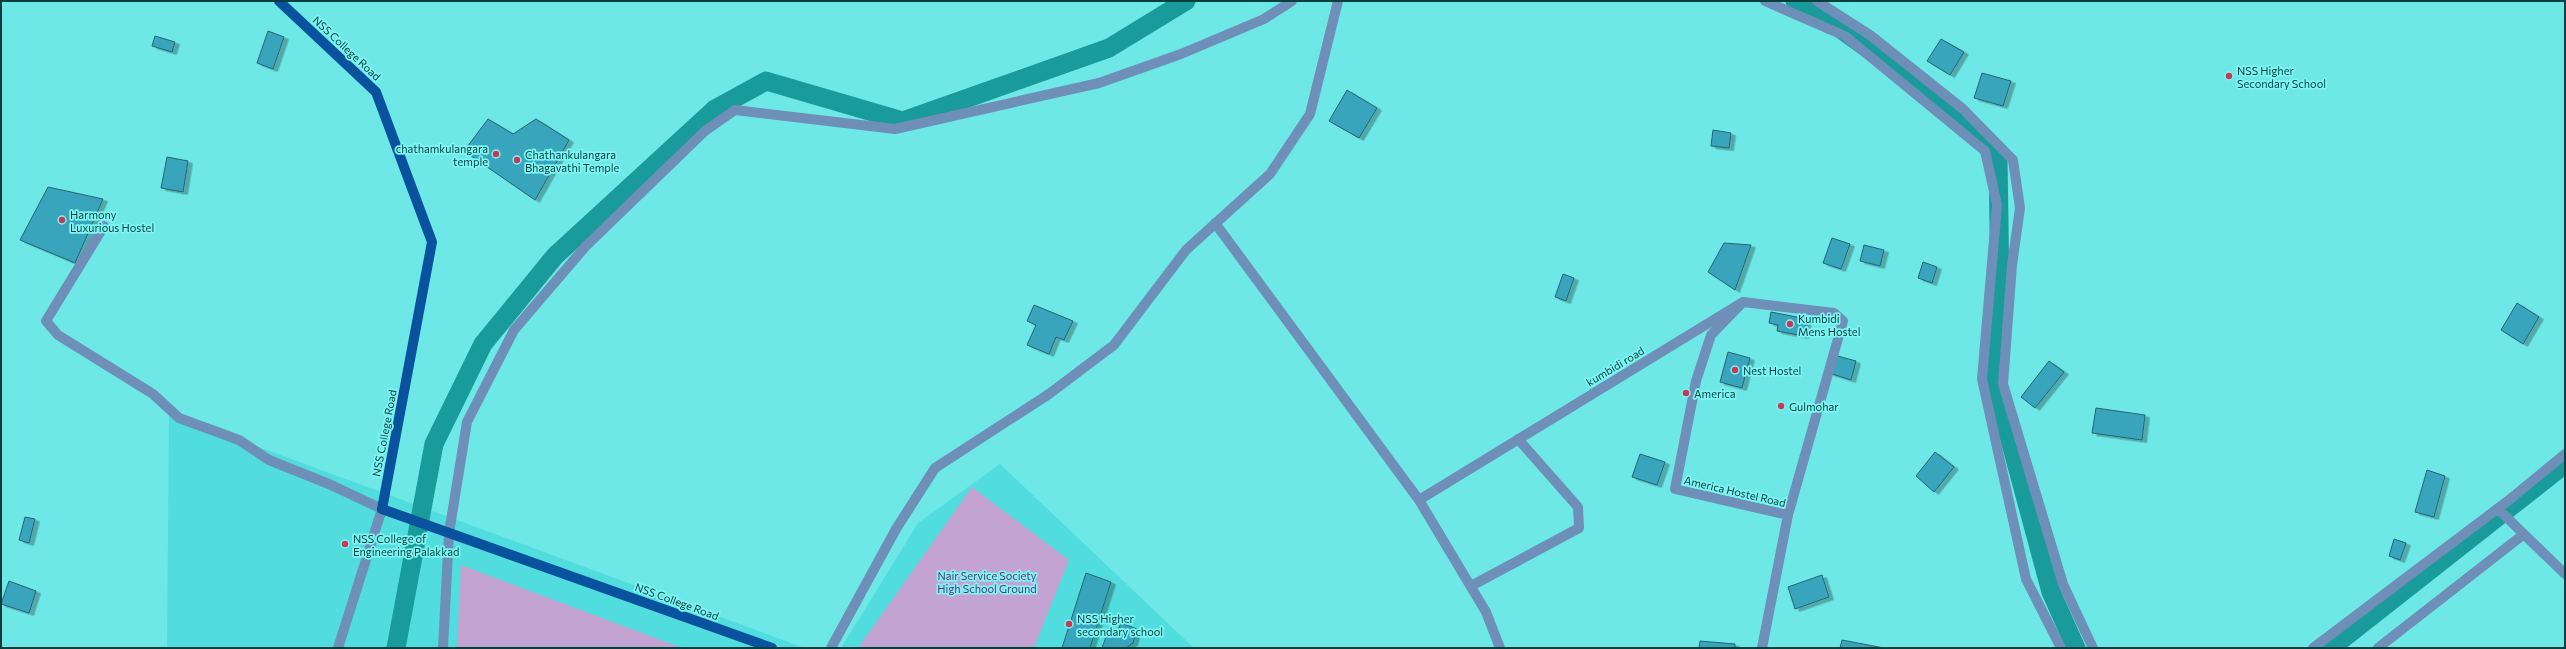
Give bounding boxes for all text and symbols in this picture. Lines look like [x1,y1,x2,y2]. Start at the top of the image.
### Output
street label: NSS College Road [310,13,384,83]
place label: NSS Higher Secondary School [2237,64,2326,90]
marker: NSS Higher Secondary School [2224,71,2234,81]
place label: chathamkulangara temple [396,142,488,168]
place label: Chathankulangara Bhagavathi Temple [525,148,620,174]
marker: chathamkulangara temple [491,149,501,159]
marker: Chathankulangara Bhagavathi Temple [512,155,522,165]
place label: Harmony Luxurious Hostel [70,208,154,234]
marker: Harmony Luxurious Hostel [57,215,67,225]
place label: Kumbidi Mens Hostel [1798,312,1860,338]
marker: Kumbidi Mens Hostel [1785,319,1795,329]
street label: kumbidi road [1584,344,1646,388]
place label: Nest Hostel [1743,364,1801,377]
marker: Nest Hostel [1730,365,1740,375]
place label: America [1694,387,1735,400]
street label: NSS College Road [369,388,399,478]
marker: America [1681,388,1691,398]
place label: Gulmohar [1789,400,1839,413]
marker: Gulmohar [1776,401,1786,411]
street label: America Hostel Road [1683,473,1787,509]
place label: NSS College of Engineering Palakkad [353,532,459,558]
marker: NSS College of Engineering Palakkad [340,539,350,549]
park label: Nair Service Society High School Ground [937,569,1037,595]
street label: NSS College Road [633,580,721,622]
place label: NSS Higher secondary school [1077,612,1163,638]
marker: NSS Higher secondary school [1064,619,1074,629]

